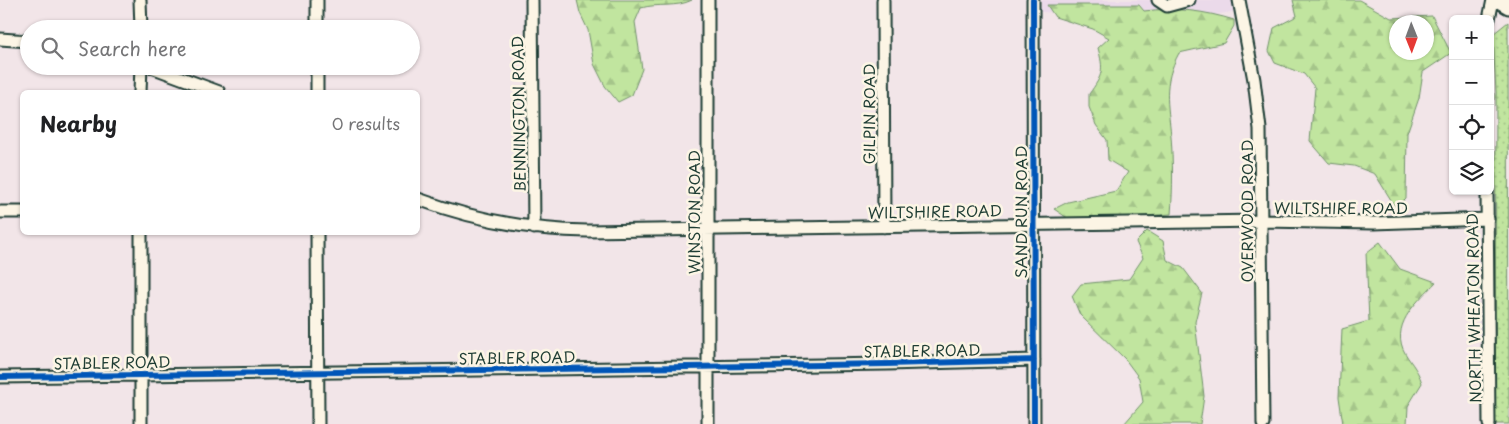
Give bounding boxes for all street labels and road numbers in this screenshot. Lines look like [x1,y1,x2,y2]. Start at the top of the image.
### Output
street label: BENNINGTON ROAD [505,36,531,192]
street label: GILPIN ROAD [857,64,880,164]
street label: OVERWOOD ROAD [1235,139,1258,283]
street label: SAND RUN ROAD [1009,145,1032,279]
street label: WINSTON ROAD [682,150,705,274]
street label: WILTSHIRE ROAD [1274,196,1408,219]
street label: WILTSHIRE ROAD [868,198,1002,224]
street label: NORTH WHEATON ROAD [1460,213,1486,403]
street label: STABLER ROAD [863,337,981,363]
street label: STABLER ROAD [458,344,576,370]
street label: STABLER ROAD [53,349,171,375]

